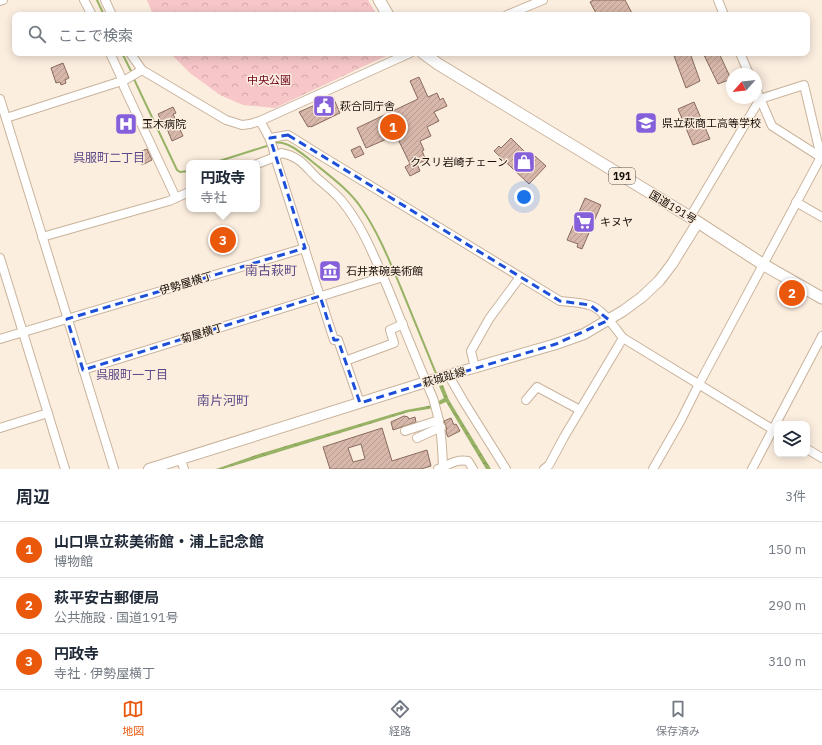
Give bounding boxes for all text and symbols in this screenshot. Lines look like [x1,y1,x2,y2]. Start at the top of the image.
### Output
search box [12,12,810,56]
icon: search [26,23,48,45]
text: ここで検索 [58,26,133,45]
north arrow [726,68,762,104]
park label: 中央公園 [247,73,291,87]
public building icon: 萩合同庁舎 [311,93,337,119]
place label: 萩合同庁舎 [340,99,395,113]
school or university icon: 県立萩商工高等学校 [633,110,659,136]
hospital icon: 玉木病院 [113,111,139,137]
pin: 1 [380,112,406,142]
place label: 県立萩商工高等学校 [662,116,761,130]
place label: 玉木病院 [142,117,186,131]
shop icon: クスリ岩崎チェーン [511,149,537,175]
district label: 呉服町二丁目 [73,150,145,165]
place label: クスリ岩崎チェーン [410,155,508,169]
popup [186,160,260,212]
text: 円政寺 [200,168,246,187]
road number: 191 [609,168,635,184]
your location [514,187,534,207]
street label: 国道191号 [647,187,699,227]
text: 寺社 [200,189,227,206]
supermarket icon: キヌヤ [571,209,597,235]
place label: キヌヤ [600,215,633,229]
pin: 3 [210,225,236,255]
museum icon: 石井茶碗美術館 [317,258,343,284]
district label: 南古萩町 [245,262,297,279]
place label: 石井茶碗美術館 [346,264,423,278]
street label: 伊勢屋横丁 [158,268,214,298]
pin: 2 [779,278,805,308]
street label: 菊屋横丁 [179,320,225,346]
street label: 萩城趾線 [421,364,467,390]
district label: 呉服町一丁目 [96,367,168,382]
district label: 南片河町 [197,392,249,409]
map controls [774,421,810,457]
button: layers [774,421,810,457]
text: 周辺 [16,486,50,508]
text: 3件 [785,488,806,505]
text: 山口県立萩美術館・浦上記念館 [54,532,264,551]
text: 1 [25,541,33,558]
text: 150 m [768,541,806,558]
text: 博物館 [54,553,93,570]
text: 萩平安古郵便局 [54,588,159,607]
text: 2 [25,597,33,614]
text: 290 m [768,597,806,614]
text: 公共施設 · 国道191号 [54,609,179,626]
text: 円政寺 [54,644,99,663]
text: 3 [25,653,33,670]
text: 310 m [768,653,806,670]
text: 寺社 · 伊勢屋横丁 [54,665,155,682]
tab: 地図 [122,698,144,738]
tab: 経路 [389,698,411,738]
tab: 保存済み [656,698,700,738]

